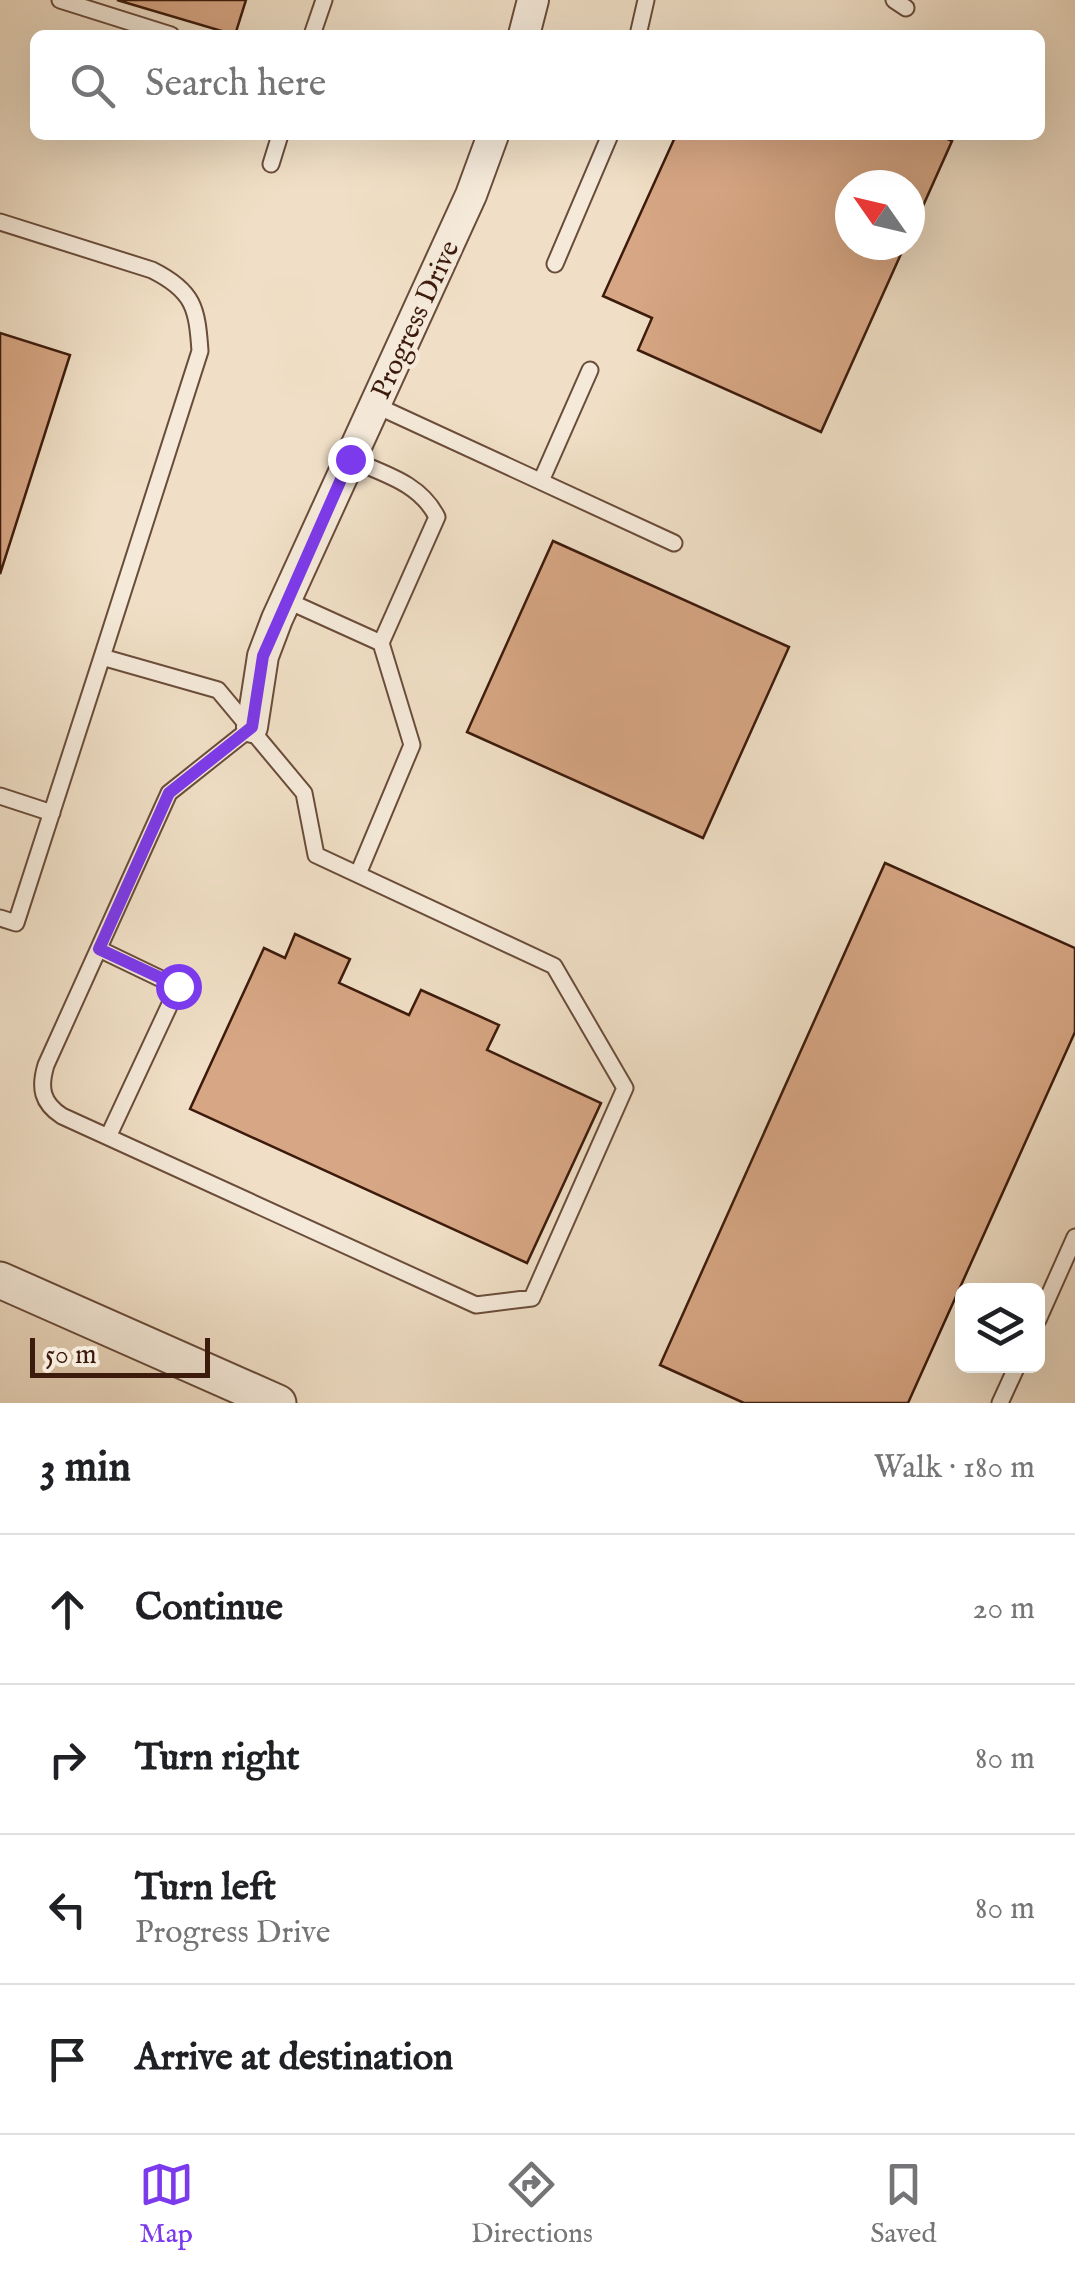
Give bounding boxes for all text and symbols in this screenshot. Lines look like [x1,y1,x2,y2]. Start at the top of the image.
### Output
search box [30,30,1045,140]
icon: search [65,58,120,113]
text: Search here [145,61,326,109]
north arrow [835,170,925,260]
street label: Progress Drive [364,235,468,405]
route end [328,437,374,483]
route start [156,964,202,1010]
map controls [955,1283,1045,1373]
button: layers [955,1283,1045,1373]
scale bar [30,1333,210,1378]
text: 50 m [45,1338,97,1373]
text: 3 min [40,1442,131,1495]
text: Walk · 180 m [874,1448,1035,1489]
icon: ahead [40,1582,95,1637]
text: Continue [135,1585,283,1633]
text: 20 m [973,1589,1035,1630]
icon: right [40,1732,95,1787]
text: Turn right [135,1735,299,1783]
text: 80 m [975,1739,1035,1780]
text: Turn left [135,1865,276,1913]
icon: left [40,1882,95,1937]
text: 80 m [975,1889,1035,1930]
text: Progress Drive [135,1913,330,1954]
icon: arrive [40,2032,95,2087]
text: Arrive at destination [135,2035,453,2083]
tab: Map [139,2157,194,2252]
tab: Directions [471,2157,593,2252]
tab: Saved [870,2157,936,2252]

